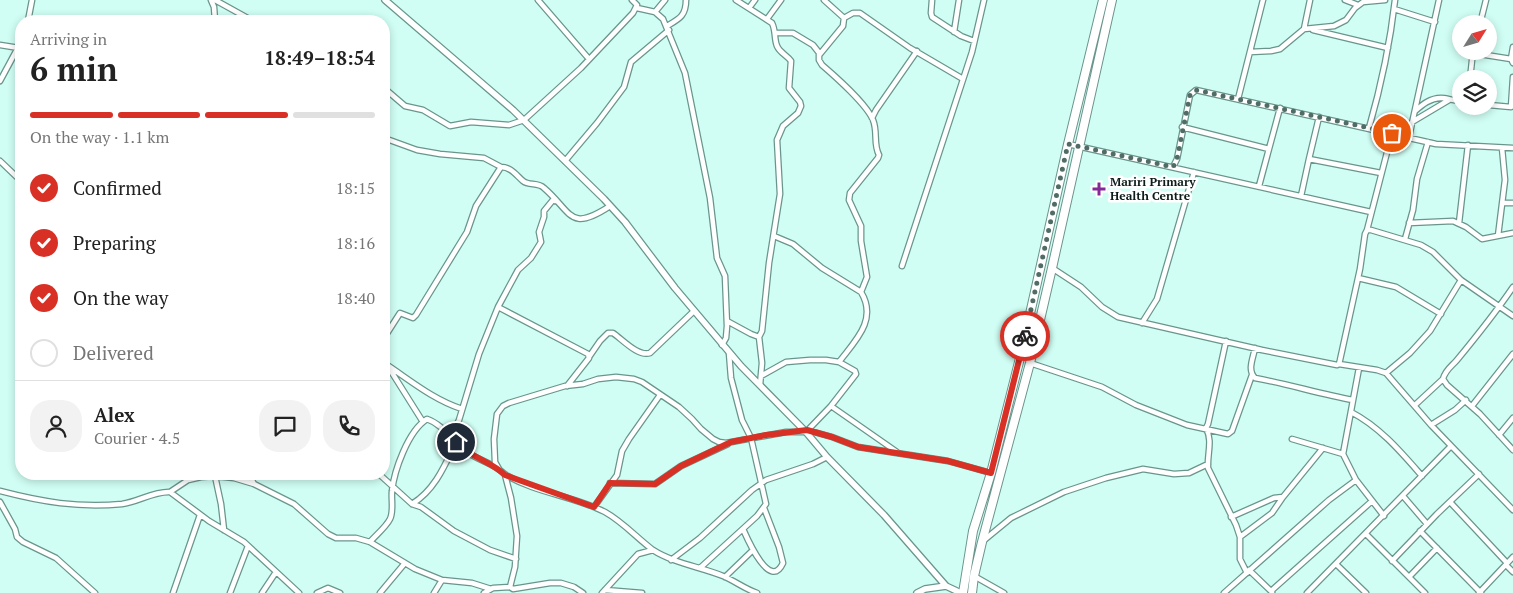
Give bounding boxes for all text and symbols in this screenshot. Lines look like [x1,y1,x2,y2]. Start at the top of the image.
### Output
north arrow [1452,15,1498,60]
map controls [1452,15,1497,115]
text: Arriving in [30,28,107,50]
text: 18:49–18:54 [264,45,375,70]
text: 6 min [30,48,118,90]
button: layers [1452,70,1497,115]
pin [1371,112,1413,154]
icon: bag [1378,119,1406,147]
text: On the way · 1.1 km [30,126,169,148]
icon: check [30,174,58,202]
place label: Mariri Primary Health Centre [1110,174,1196,203]
text: Confirmed [73,175,162,200]
text: 18:15 [336,177,375,199]
marker: Mariri Primary Health Centre [1092,182,1106,196]
icon: check [30,229,58,257]
text: Preparing [73,230,156,255]
text: 18:16 [336,232,375,254]
icon: check [30,284,58,312]
text: On the way [73,285,168,310]
text: 18:40 [336,287,375,309]
courier [1000,311,1050,361]
icon: bike [1011,322,1039,350]
text: Delivered [73,340,154,365]
button: person [30,400,82,452]
button: chat [259,400,311,452]
button: phone [323,400,375,452]
text: Alex [94,402,135,427]
pin [435,421,477,463]
text: Courier · 4.5 [94,427,180,449]
icon: home [442,428,470,456]

